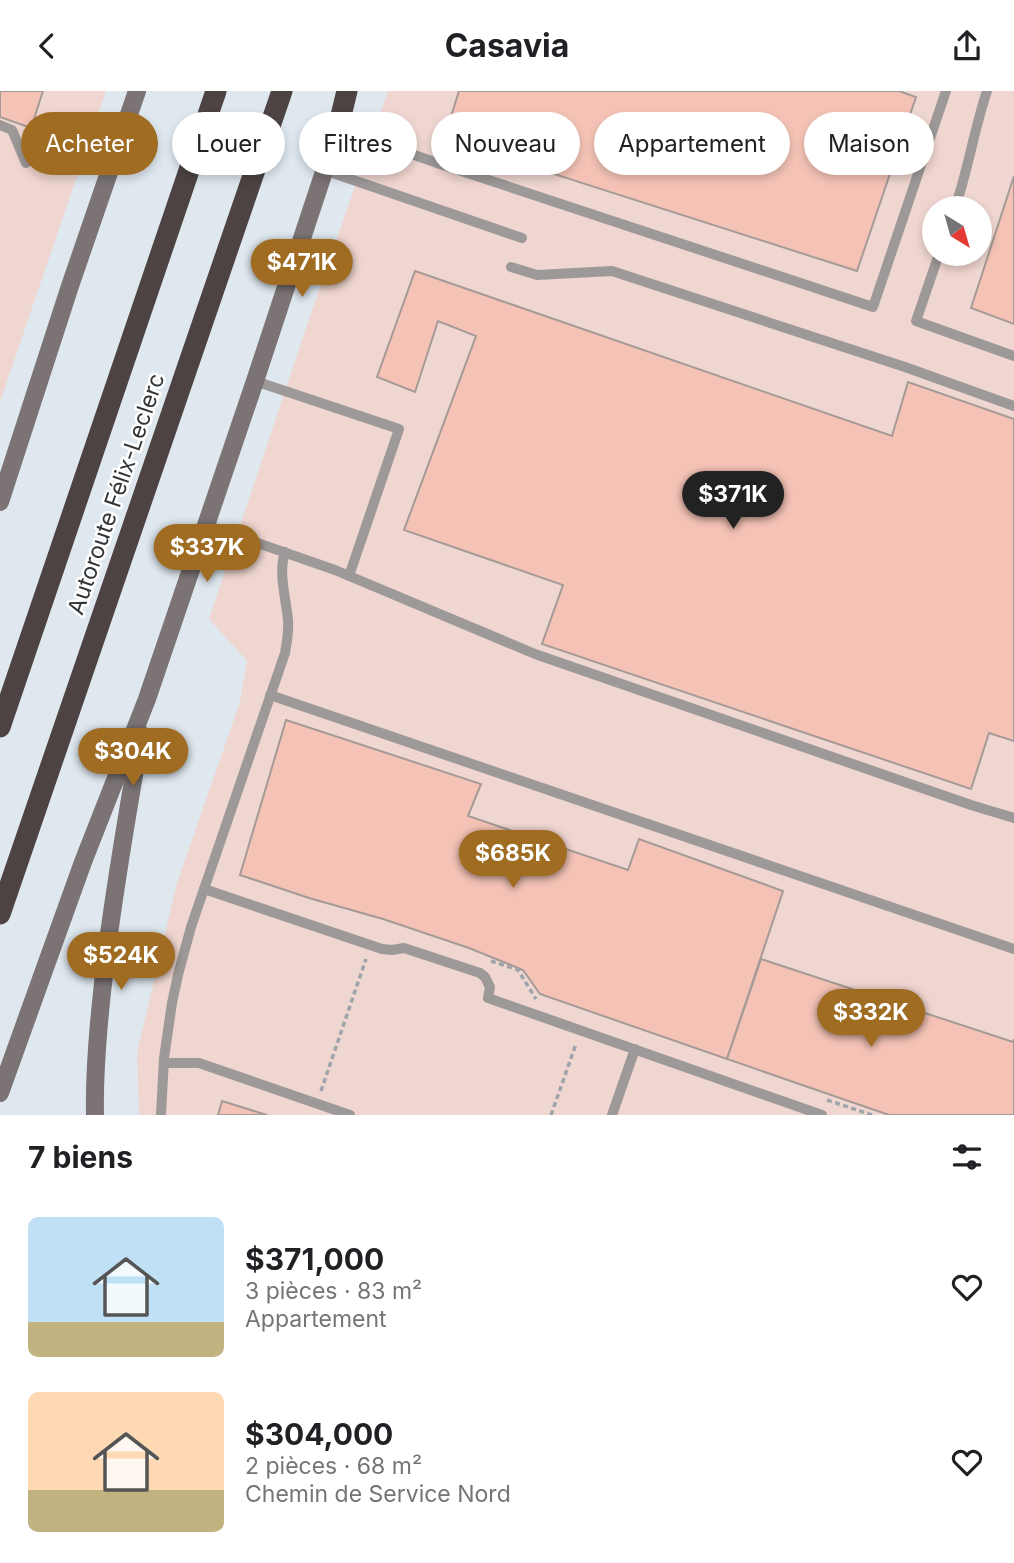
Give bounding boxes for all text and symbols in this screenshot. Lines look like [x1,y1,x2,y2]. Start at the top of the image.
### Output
text: Casavia [445,26,569,65]
icon: back [28,27,66,65]
icon: share [948,27,986,65]
chip: Acheter [21,112,158,175]
chip: Louer [172,112,285,175]
chip: Filtres [299,112,417,175]
chip: Nouveau [431,112,580,175]
chip: Appartement [594,112,790,175]
chip: Maison [804,112,934,175]
north arrow [922,196,992,266]
map controls [922,196,992,266]
pin: $471K [253,239,351,299]
text: $471K [267,248,337,276]
street label: Autoroute Félix-Leclerc [62,370,170,618]
pin: $371K [684,471,782,531]
text: $371K [698,480,768,508]
pin: $337K [158,525,256,584]
text: $337K [170,533,244,561]
pin: $304K [84,729,182,788]
text: $304K [94,737,172,765]
pin: $685K [464,831,562,890]
text: $685K [475,839,551,867]
pin: $524K [72,933,170,992]
text: $524K [83,941,159,969]
pin: $332K [822,989,920,1049]
text: $332K [833,998,909,1026]
icon: filters [948,1138,986,1176]
text: 7 biens [28,1139,133,1175]
text: $371,000 [245,1241,384,1277]
icon: home [84,1245,168,1329]
icon: heart [948,1268,986,1306]
text: 3 pièces · 83 m² [245,1277,422,1305]
text: Appartement [245,1305,387,1333]
text: $304,000 [245,1416,393,1452]
icon: home [84,1420,168,1504]
icon: heart [948,1443,986,1481]
text: 2 pièces · 68 m² [245,1452,422,1480]
text: Chemin de Service Nord [245,1480,511,1508]

